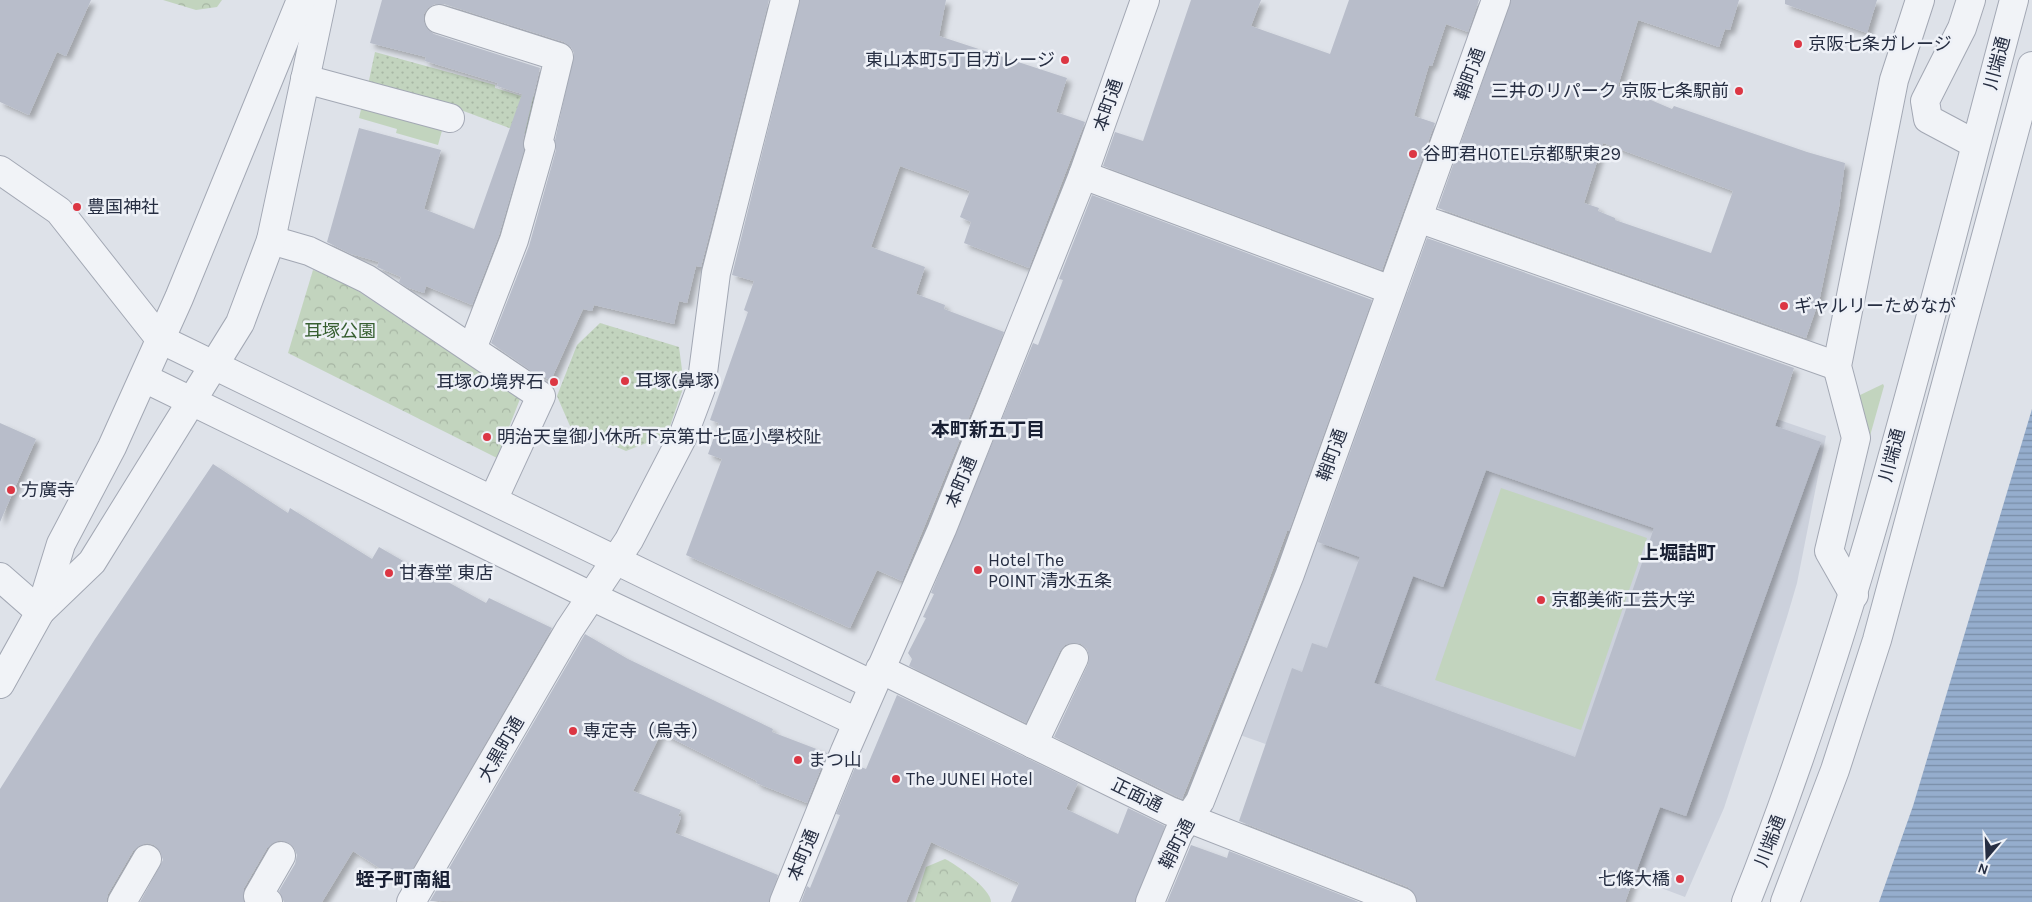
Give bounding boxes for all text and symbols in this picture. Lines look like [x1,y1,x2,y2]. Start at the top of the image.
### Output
place label: 京阪七条ガレージ [1808,33,1952,55]
street label: 川端通 [1979,34,2015,92]
marker: 京阪七条ガレージ [1792,38,1804,50]
street label: 鞘町通 [1450,45,1490,103]
place label: 東山本町5丁目ガレージ [865,49,1055,71]
marker: 東山本町5丁目ガレージ [1059,54,1071,66]
street label: 本町通 [1089,76,1127,134]
place label: 三井のリパーク 京阪七条駅前 [1491,80,1729,102]
marker: 三井のリパーク 京阪七条駅前 [1733,85,1745,97]
place label: 谷町君HOTEL京都駅東29 [1423,143,1621,165]
marker: 谷町君HOTEL京都駅東29 [1407,148,1419,160]
place label: 豊国神社 [87,196,159,218]
marker: 豊国神社 [71,201,83,213]
place label: ギャルリーためなが [1794,295,1956,317]
marker: ギャルリーためなが [1778,300,1790,312]
park label: 耳塚公園 [304,320,376,342]
place label: 耳塚(鼻塚) [635,370,720,392]
place label: 耳塚の境界石 [436,371,544,393]
marker: 耳塚(鼻塚) [619,375,631,387]
marker: 耳塚の境界石 [548,376,560,388]
district label: 本町新五丁目 [931,419,1045,441]
place label: 明治天皇御小休所下京第廿七區小學校阯 [497,426,821,448]
street label: 鞘町通 [1312,426,1352,484]
street label: 川端通 [1874,426,1910,484]
marker: 明治天皇御小休所下京第廿七區小學校阯 [481,431,493,443]
street label: 本町通 [941,453,981,511]
place label: 方廣寺 [21,479,75,501]
marker: 方廣寺 [5,484,17,496]
district label: 上堀詰町 [1640,542,1716,564]
place label: Hotel The POINT 清水五条 [988,549,1112,592]
place label: 甘春堂 東店 [399,562,493,584]
marker: Hotel The POINT 清水五条 [972,564,984,576]
marker: 甘春堂 東店 [383,567,395,579]
place label: 京都美術工芸大学 [1551,589,1695,611]
marker: 京都美術工芸大学 [1535,594,1547,606]
street label: 大黒町通 [473,712,529,786]
place label: 専定寺（烏寺） [583,720,709,742]
marker: 専定寺（烏寺） [567,725,579,737]
place label: まつ山 [808,749,862,771]
marker: まつ山 [792,754,804,766]
place label: The JUNEI Hotel [906,768,1033,790]
marker: The JUNEI Hotel [890,773,902,785]
street label: 正面通 [1108,773,1166,817]
street label: 川端通 [1750,812,1790,870]
street label: 鞘町通 [1155,815,1199,873]
street label: 本町通 [783,826,823,884]
north arrow [1962,832,2012,882]
text: N [1975,859,1990,878]
place label: 七條大橋 [1598,868,1670,890]
district label: 蛭子町南組 [355,869,451,891]
marker: 七條大橋 [1674,873,1686,885]

